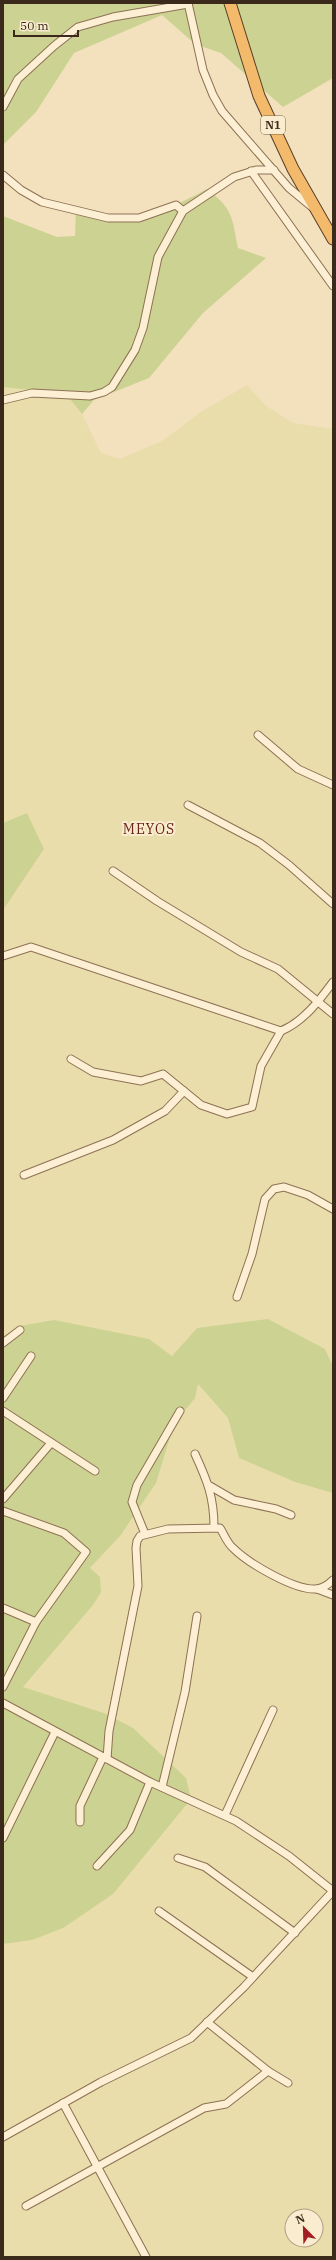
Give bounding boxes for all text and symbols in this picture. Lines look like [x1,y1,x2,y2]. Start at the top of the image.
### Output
scale bar [14,12,78,38]
text: 50 m [20,18,49,33]
road number: N1 [261,116,285,134]
district label: MEYOS [123,820,175,838]
north arrow [284,2208,324,2248]
text: N [293,2211,307,2227]

